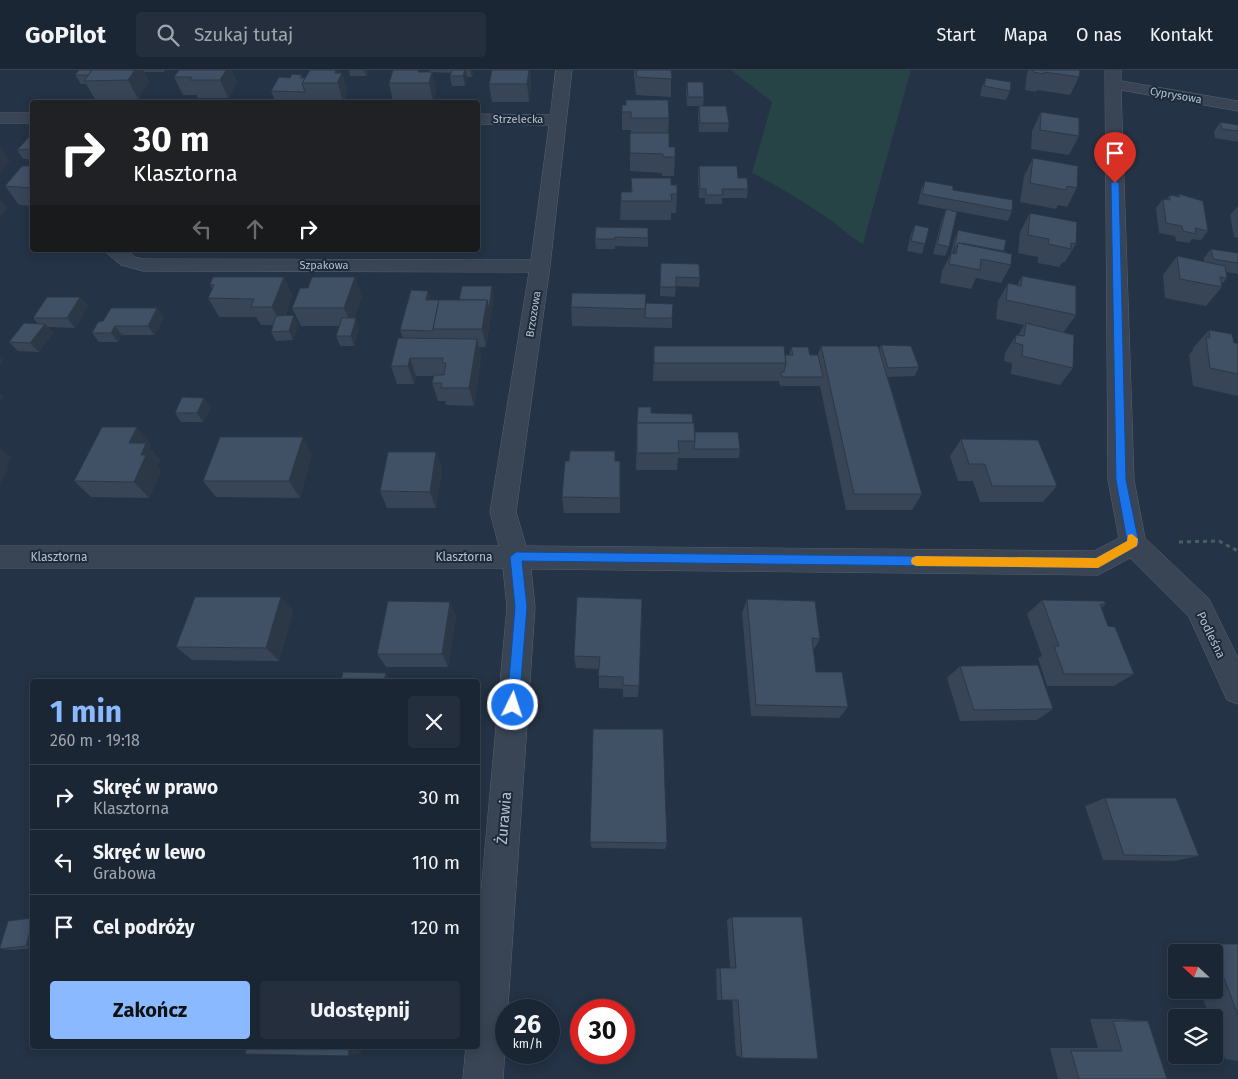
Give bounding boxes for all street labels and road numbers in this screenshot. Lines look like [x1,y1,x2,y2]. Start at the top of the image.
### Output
street label: Cyprysowa [1149,85,1203,106]
street label: Strzelecka [493,113,543,126]
street label: Szpakowa [300,259,348,272]
street label: Brzozowa [523,290,544,338]
street label: Klasztorna [30,550,88,564]
street label: Klasztorna [435,550,493,564]
street label: Podleśna [1194,609,1228,661]
street label: Żurawia [493,791,515,845]

